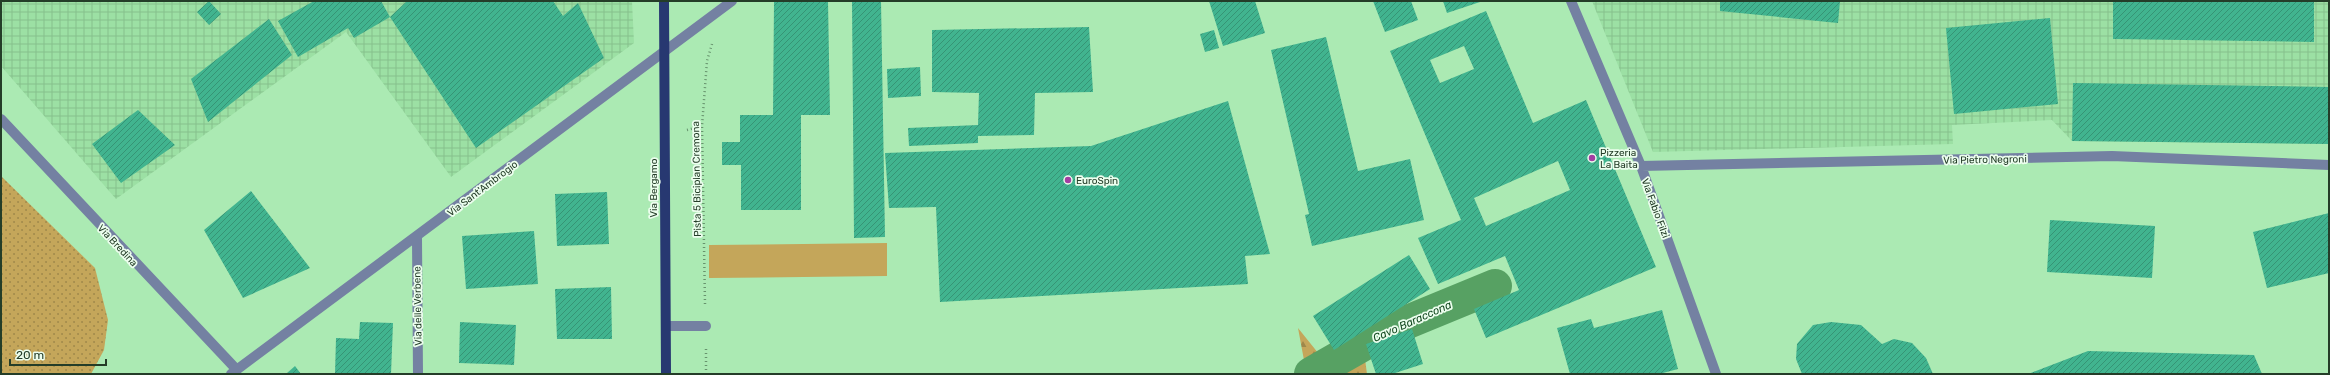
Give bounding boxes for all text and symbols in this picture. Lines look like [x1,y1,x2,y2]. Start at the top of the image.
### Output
street label: Pista 5 Biciplan Cremona [690,121,704,237]
place label: Pizzeria La Baita [1600,147,1638,171]
marker: Pizzeria La Baita [1587,153,1597,163]
street label: Via Pietro Negroni [1943,153,2027,167]
street label: Via Sant'Ambrogio [445,158,520,219]
street label: Via Bergamo [648,158,660,218]
marker: EuroSpin [1063,175,1073,185]
place label: EuroSpin [1076,175,1118,187]
street label: Via Fabio Filzi [1639,177,1671,240]
street label: Via Bredina [95,222,140,269]
street label: Via delle Verbene [411,266,425,346]
water label: Cavo Baraccona [1371,298,1454,345]
scale bar [10,341,106,367]
text: 20 m [16,348,44,362]

